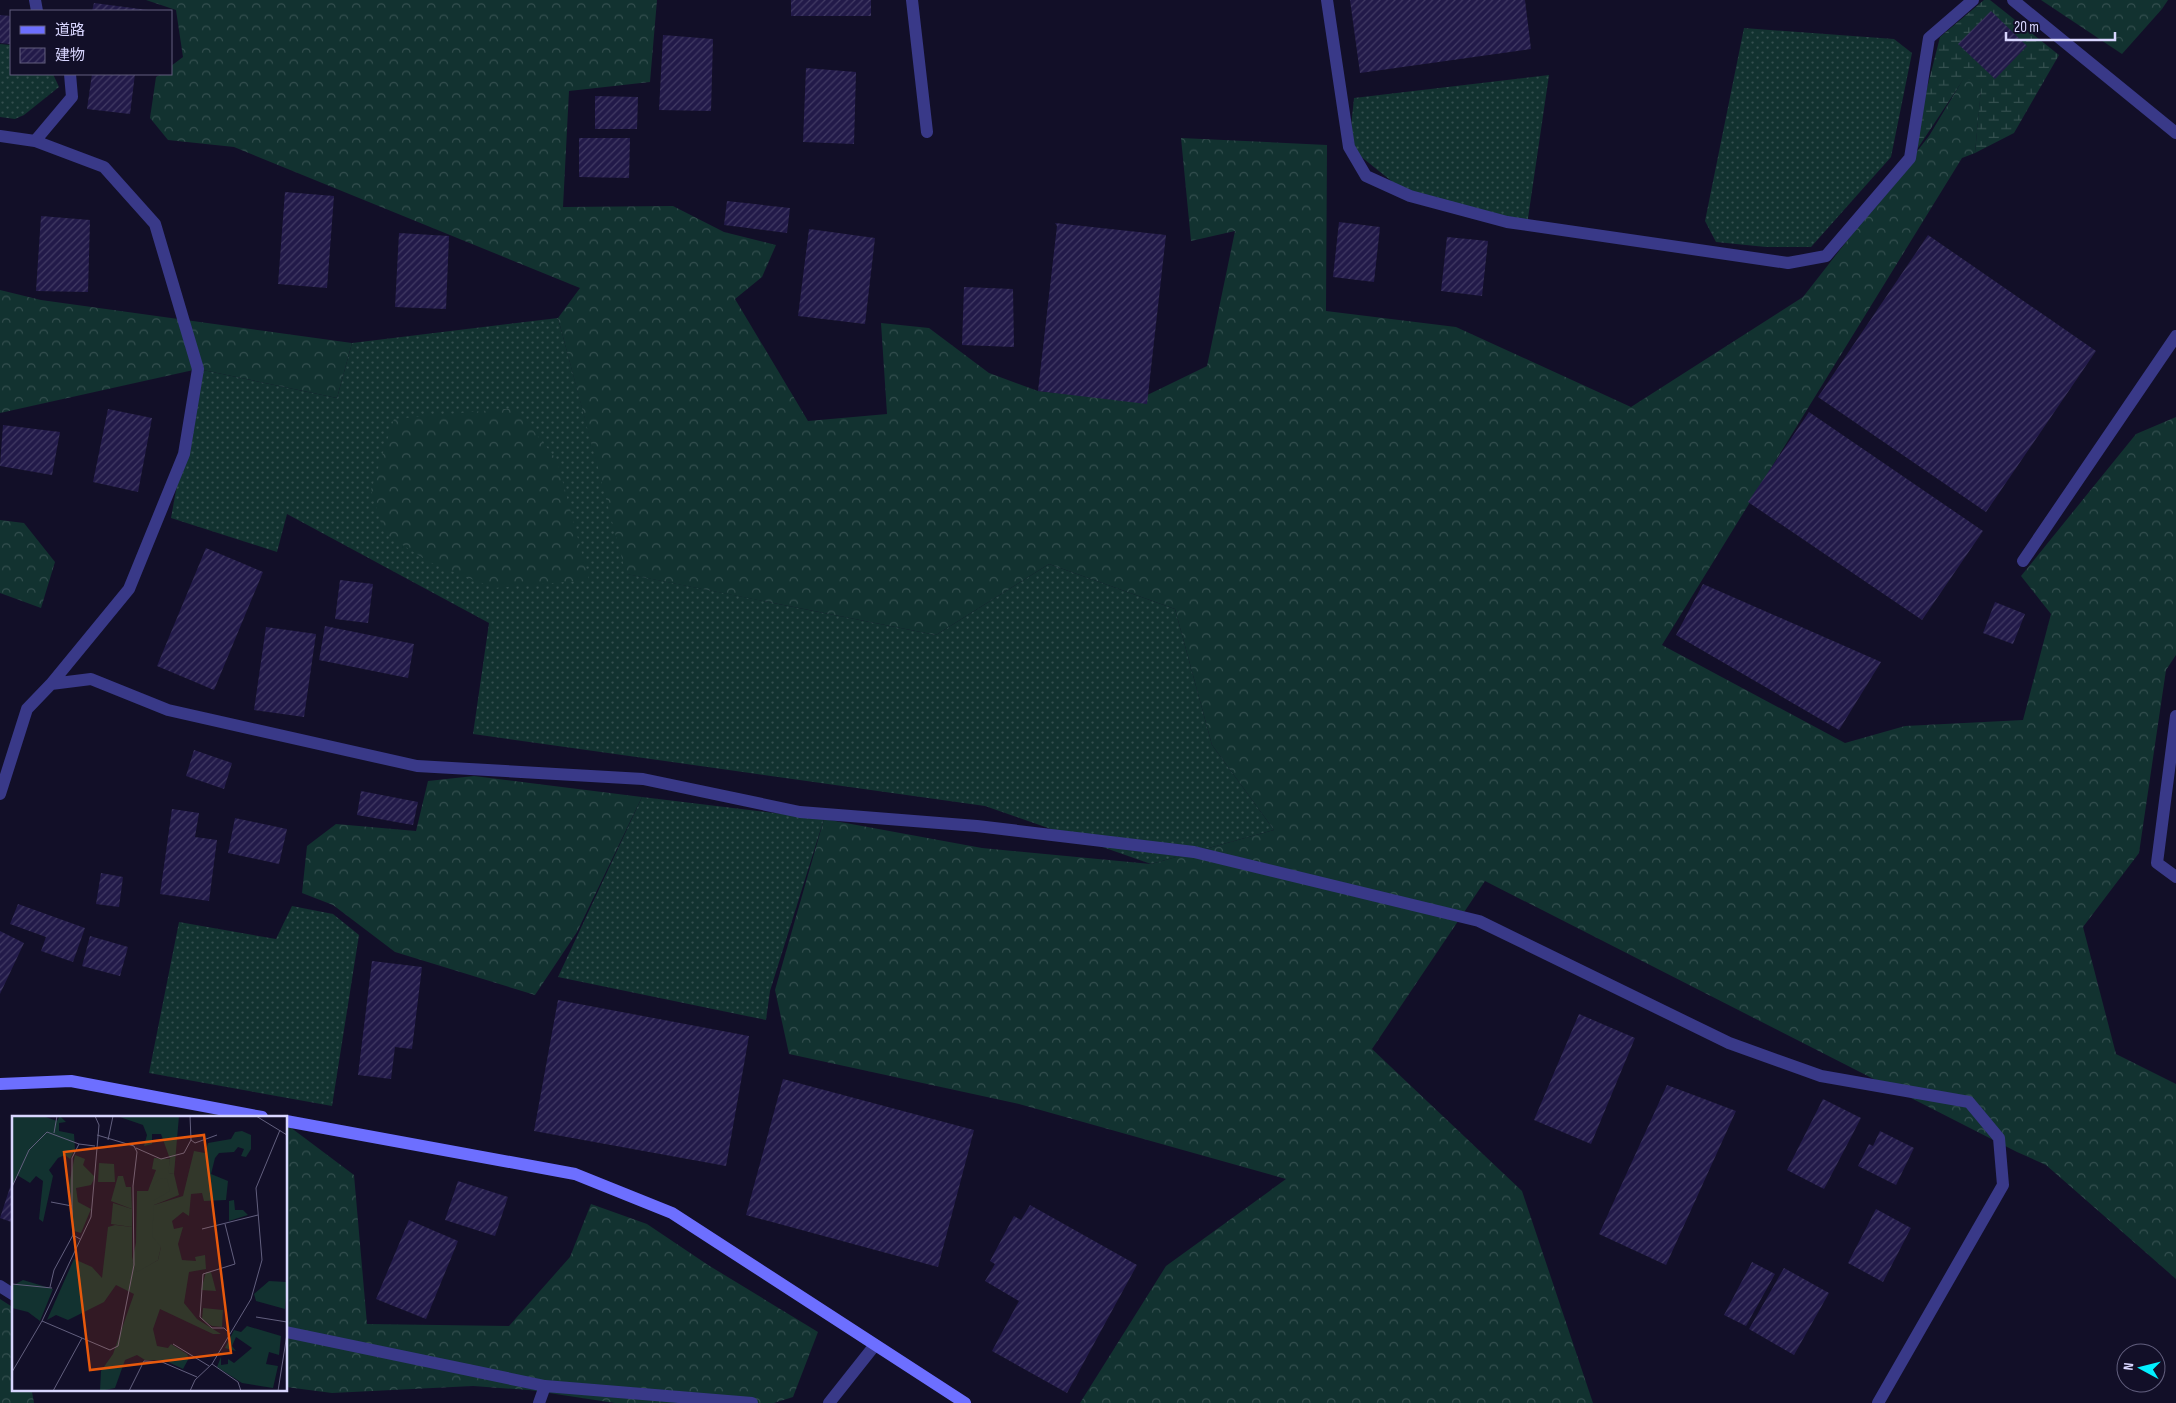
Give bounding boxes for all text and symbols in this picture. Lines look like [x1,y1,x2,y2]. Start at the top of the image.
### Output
legend [10,10,172,75]
scale bar [2006,10,2115,42]
text: 20 m [2014,18,2039,37]
text: 道路 [55,21,85,40]
text: 建物 [55,46,85,65]
inset map [12,1116,288,1390]
north arrow [2116,1343,2166,1393]
text: N [2120,1362,2137,1371]

